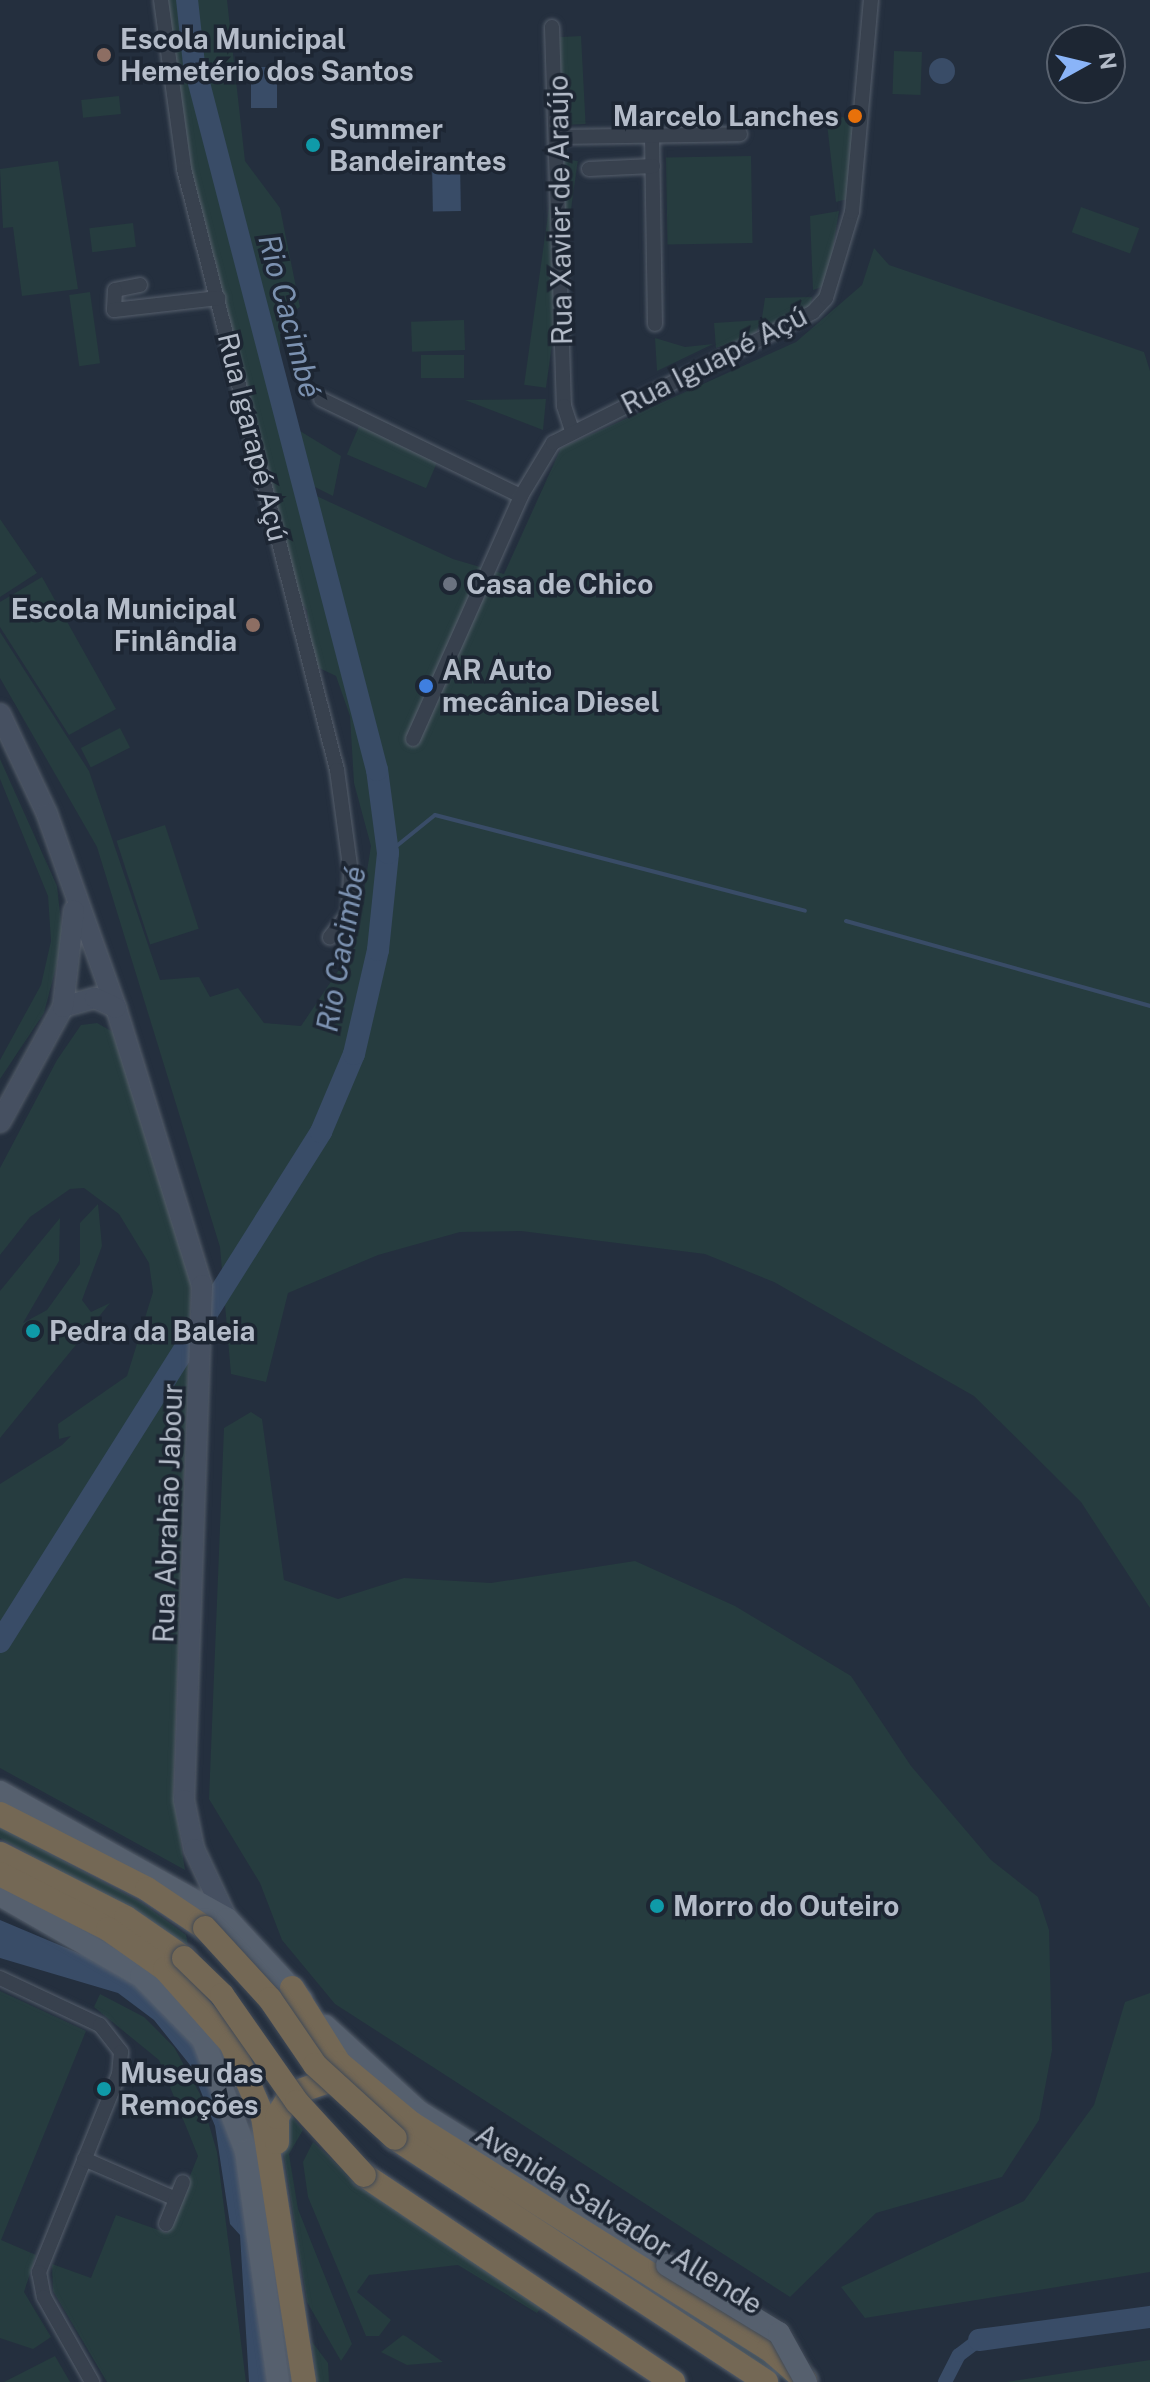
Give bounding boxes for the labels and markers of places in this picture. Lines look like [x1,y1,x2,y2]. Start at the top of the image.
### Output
place label: Escola Municipal Hemetério dos Santos [120,22,414,88]
marker: Escola Municipal Hemetério dos Santos [95,46,113,64]
place label: Marcelo Lanches [613,99,839,133]
marker: Marcelo Lanches [846,107,864,125]
place label: Summer Bandeirantes [329,112,507,178]
marker: Summer Bandeirantes [304,136,322,154]
place label: Casa de Chico [466,567,654,601]
marker: Casa de Chico [441,575,459,593]
place label: Escola Municipal Finlândia [11,592,237,658]
marker: Escola Municipal Finlândia [244,616,262,634]
place label: AR Auto mecânica Diesel [442,653,660,719]
marker: AR Auto mecânica Diesel [417,677,435,695]
place label: Pedra da Baleia [49,1314,256,1348]
marker: Pedra da Baleia [24,1322,42,1340]
place label: Morro do Outeiro [673,1889,900,1923]
marker: Morro do Outeiro [648,1897,666,1915]
place label: Museu das Remoções [120,2056,264,2122]
marker: Museu das Remoções [95,2080,113,2098]

